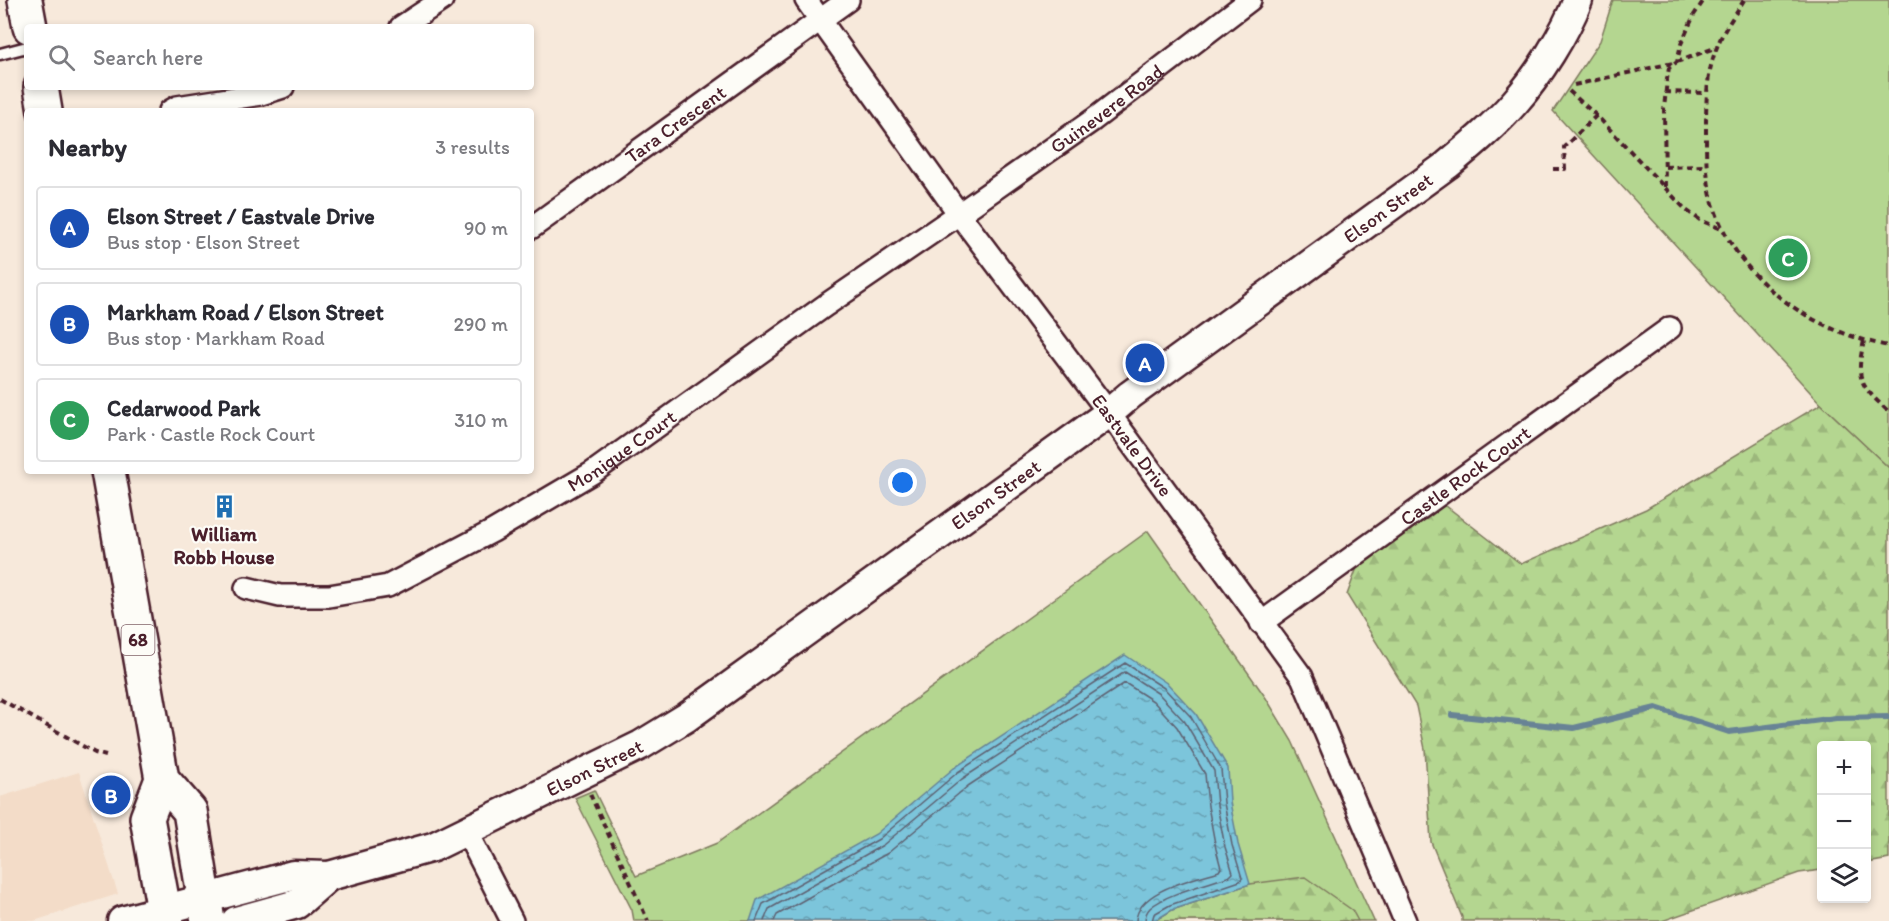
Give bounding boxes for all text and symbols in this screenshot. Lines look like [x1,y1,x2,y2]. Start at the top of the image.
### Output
search box [24,24,534,90]
icon: search [45,41,78,74]
text: Search here [93,44,203,71]
street label: Guinevere Road [1045,58,1168,158]
street label: Tara Crescent [621,80,730,168]
text: Nearby [48,131,127,163]
text: 3 results [435,135,510,159]
street label: Elson Street [1339,167,1437,248]
text: Elson Street / Eastvale Drive [107,203,375,230]
text: A [63,216,76,240]
text: 90 m [464,216,508,240]
text: Bus stop · Elson Street [107,230,300,254]
pin: C [1768,236,1808,280]
text: Markham Road / Elson Street [107,299,384,326]
text: B [63,312,76,336]
text: 290 m [453,312,508,336]
text: Bus stop · Markham Road [107,326,325,350]
pin: A [1126,340,1164,386]
street label: Eastvale Drive [1087,389,1178,501]
text: Cedarwood Park [107,395,260,422]
street label: Monique Court [563,404,681,497]
text: C [63,408,76,432]
text: 310 m [454,408,508,432]
street label: Castle Rock Court [1395,420,1535,531]
text: Park · Castle Rock Court [107,422,315,446]
street label: Elson Street [946,454,1045,535]
your location [888,468,917,497]
building icon: William Robb House [211,493,237,519]
place label: William Robb House [173,522,275,569]
road number: 68 [122,625,154,655]
street label: Elson Street [542,734,647,802]
map controls [1817,741,1871,903]
button: + [1817,741,1871,795]
pin: B [92,772,130,818]
button: − [1817,795,1871,849]
button: layers [1817,849,1871,903]

